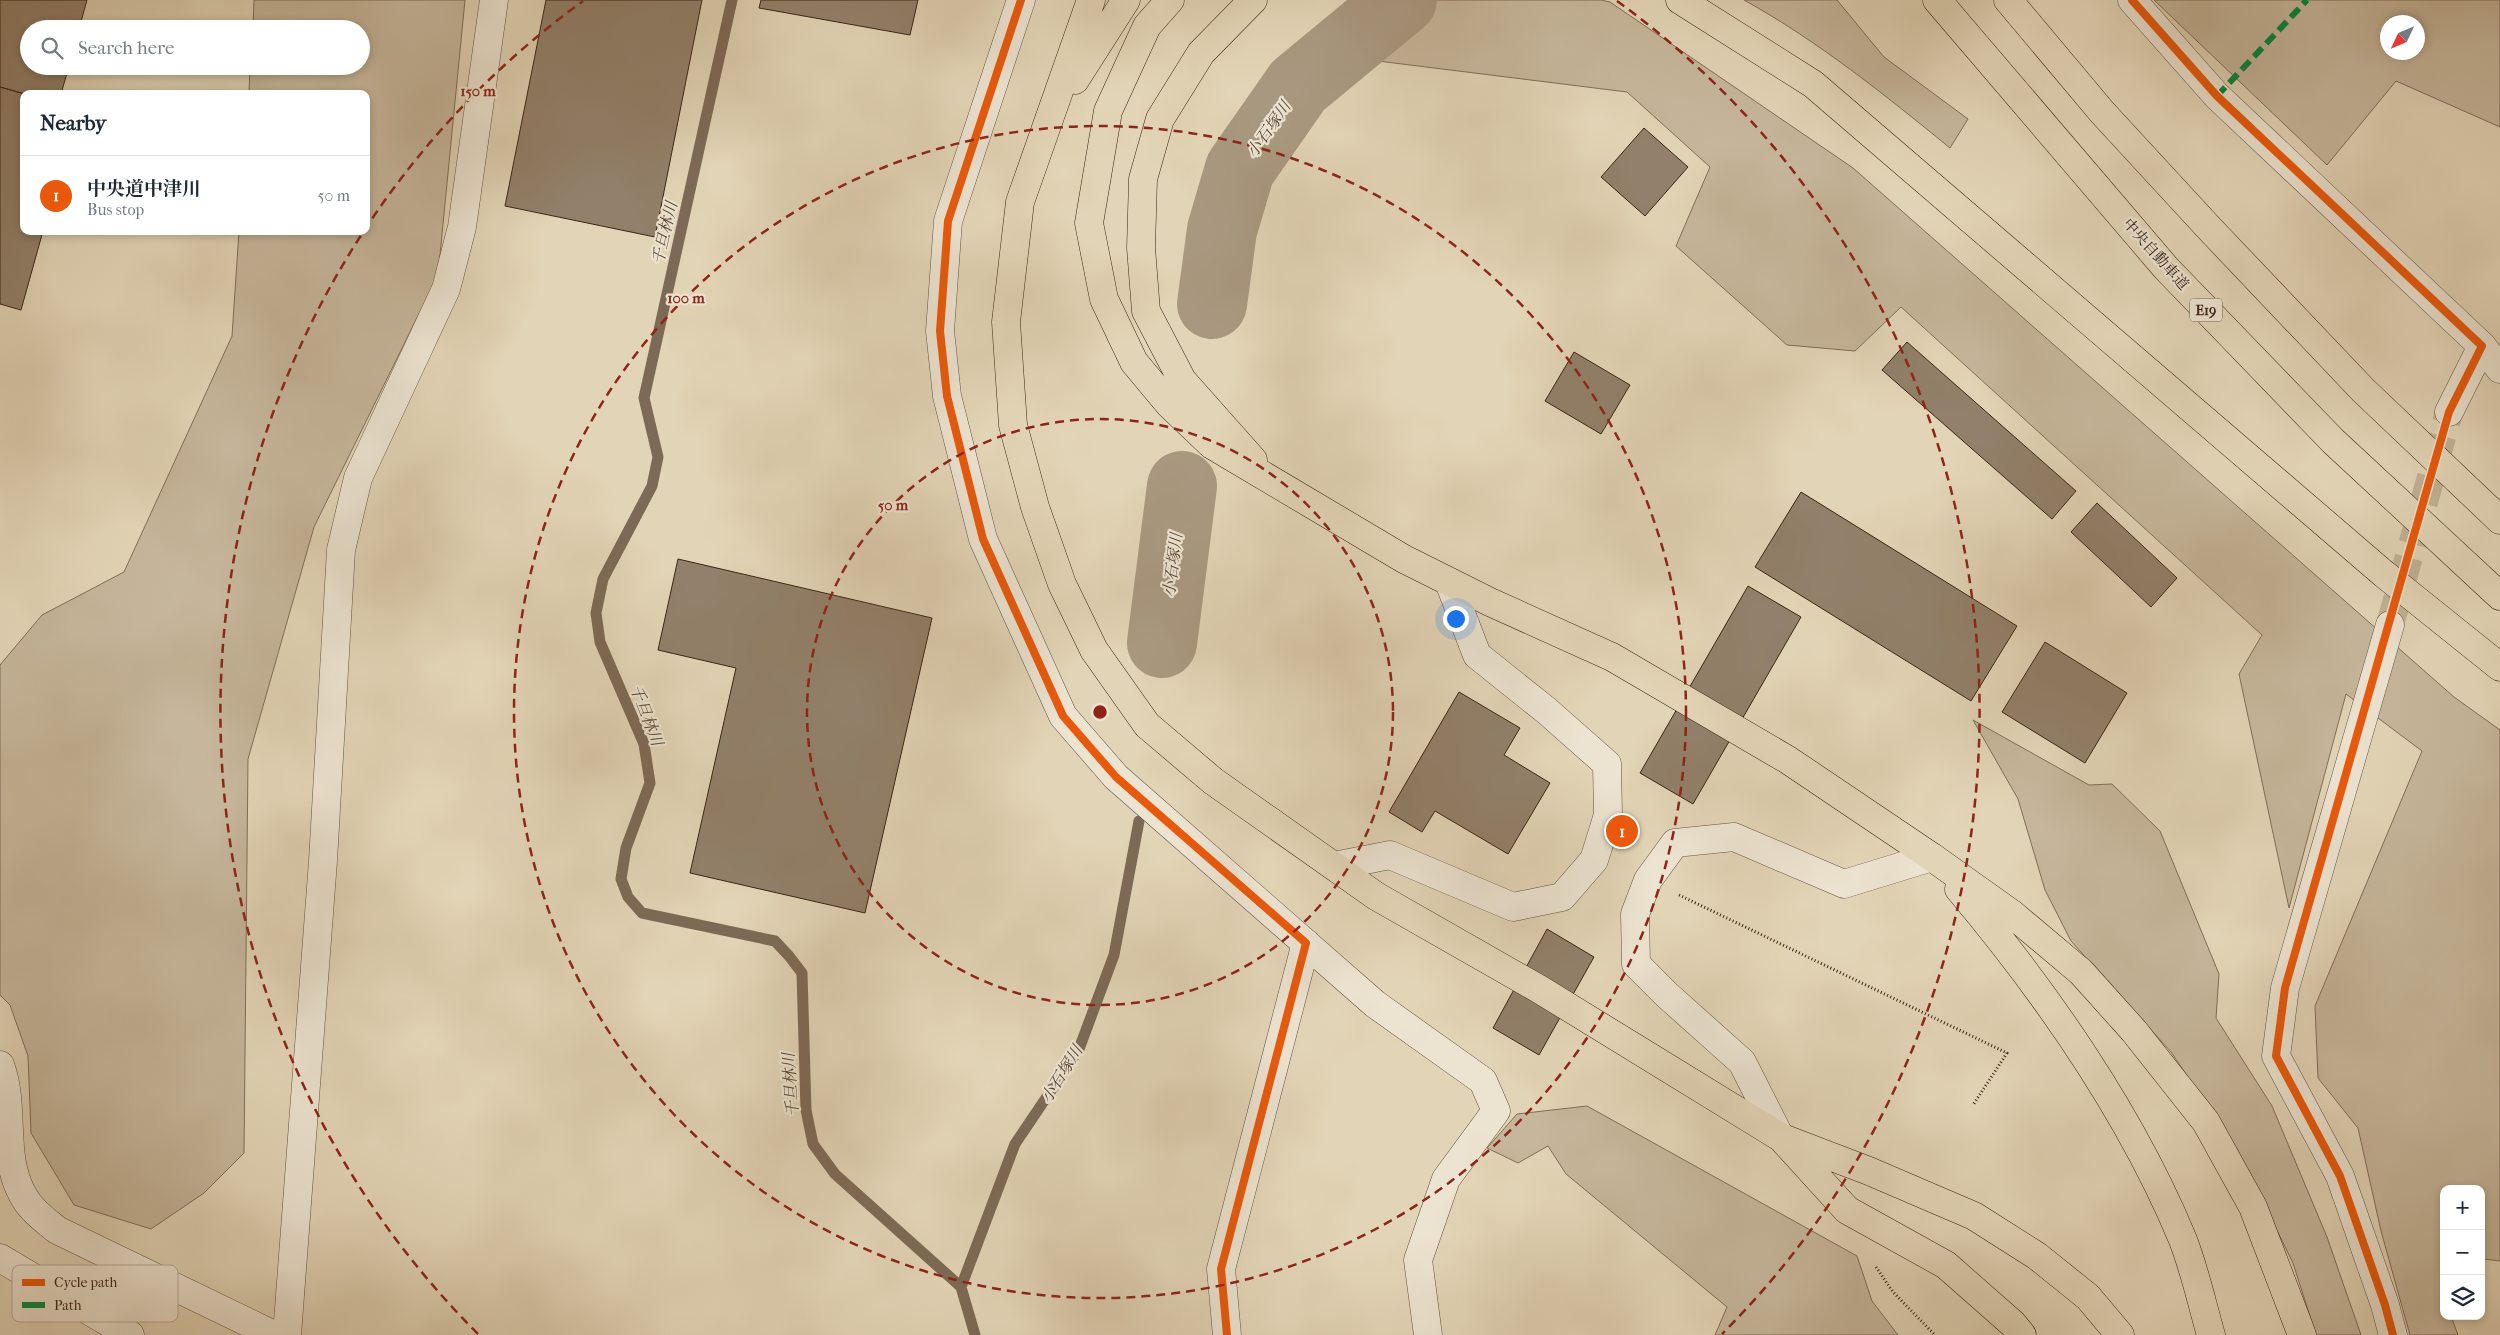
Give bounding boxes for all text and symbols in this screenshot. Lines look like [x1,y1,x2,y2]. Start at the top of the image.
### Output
north arrow [2380,15,2425,60]
search box [20,20,370,75]
icon: search [38,34,66,62]
text: Search here [78,37,174,59]
text: 150 m [460,82,496,100]
water label: 小石塚川 [1242,96,1296,161]
text: Nearby [40,111,106,135]
text: 中央道中津川 [87,178,201,200]
text: 1 [53,186,59,205]
text: 50 m [318,186,350,205]
water label: 千旦林川 [648,198,681,266]
text: Bus stop [87,200,144,219]
street label: 中央自動車道 [2119,215,2193,293]
text: 100 m [667,289,705,307]
road number: E19 [2190,298,2222,322]
text: 50 m [878,496,909,514]
water label: 小石塚川 [1159,530,1186,598]
your location [1443,606,1469,632]
water label: 千旦林川 [626,682,668,750]
centre of rings [1091,703,1109,721]
pin: 1 [1606,812,1638,850]
water label: 小石塚川 [1036,1040,1087,1106]
water label: 千旦林川 [779,1050,802,1118]
map controls [2440,1185,2485,1320]
button: + [2440,1185,2485,1230]
button: − [2440,1230,2485,1275]
legend [12,1265,178,1322]
text: Cycle path [54,1274,118,1291]
button: layers [2440,1275,2485,1320]
text: Path [54,1297,82,1314]

